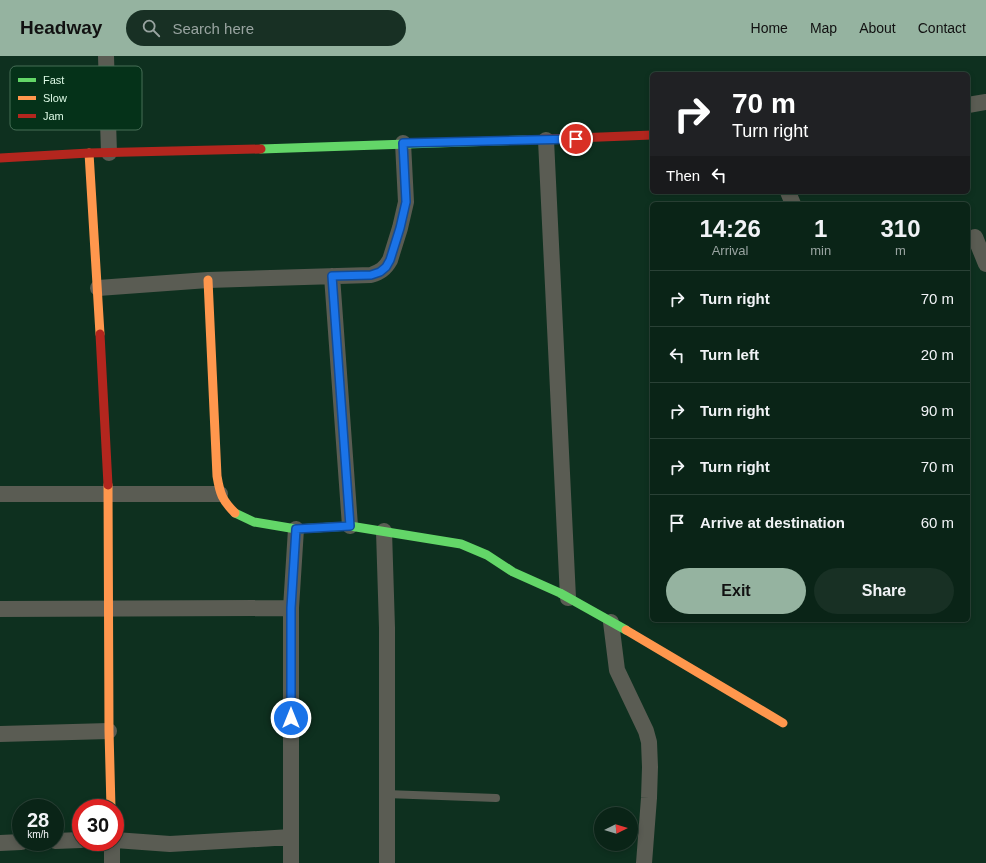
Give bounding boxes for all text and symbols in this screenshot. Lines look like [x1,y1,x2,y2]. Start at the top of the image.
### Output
search box [126,10,406,46]
text: Headway [20,17,102,38]
icon: search [140,17,162,39]
text: Search here [172,20,254,37]
text: Home [751,20,788,36]
text: Map [810,20,837,36]
text: About [859,20,896,36]
text: Contact [918,20,966,36]
legend [10,66,142,130]
text: Fast [43,74,64,86]
icon: right [666,88,718,140]
text: 70 m [732,88,796,119]
text: Slow [43,92,67,104]
text: Jam [43,110,64,122]
text: Turn right [732,121,808,141]
pin [559,122,593,156]
icon: arrive [565,128,587,150]
icon: left [708,164,730,186]
text: Then [666,167,700,184]
text: 14:26 [699,215,761,242]
text: 1 [814,215,827,242]
text: 310 [881,215,921,242]
text: Arrival [712,243,749,258]
text: min [810,243,831,258]
text: m [895,243,906,258]
icon: right [666,288,688,310]
text: Turn right [700,290,770,307]
text: 70 m [921,290,954,307]
icon: left [666,344,688,366]
text: Turn left [700,346,759,363]
text: 20 m [921,346,954,363]
icon: right [666,400,688,422]
text: Turn right [700,402,770,419]
text: 90 m [921,402,954,419]
icon: right [666,456,688,478]
text: Turn right [700,458,770,475]
text: 70 m [921,458,954,475]
icon: arrive [666,512,688,534]
text: Arrive at destination [700,514,845,531]
text: 60 m [921,514,954,531]
button: Exit [666,568,806,614]
button: Share [814,568,954,614]
position arrow [270,697,312,739]
speed limit sign: 30 [72,799,124,851]
north arrow [594,807,638,851]
map controls [594,807,638,851]
text: 28 [27,809,49,831]
text: km/h [27,829,49,840]

